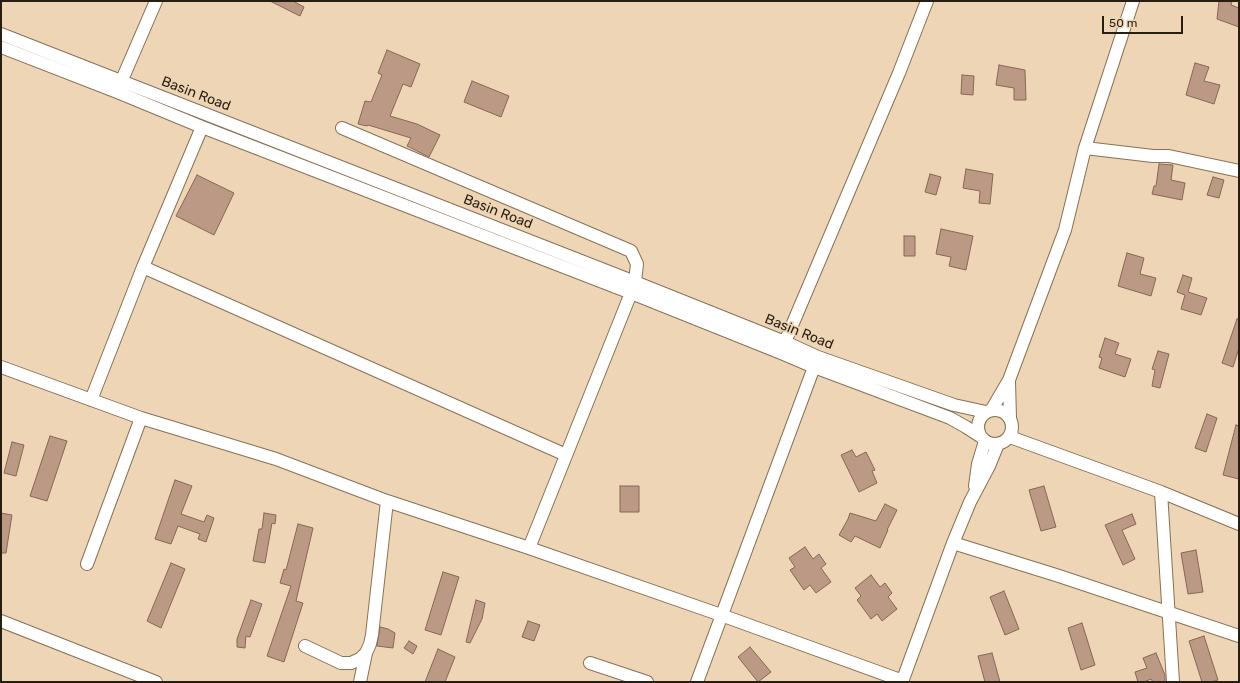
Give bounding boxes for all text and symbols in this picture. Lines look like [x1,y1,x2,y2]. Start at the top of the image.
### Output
scale bar [1104,8,1185,34]
text: 50 m [1109,16,1137,30]
street label: Basin Road [159,73,233,115]
street label: Basin Road [461,191,535,233]
street label: Basin Road [762,311,836,353]

